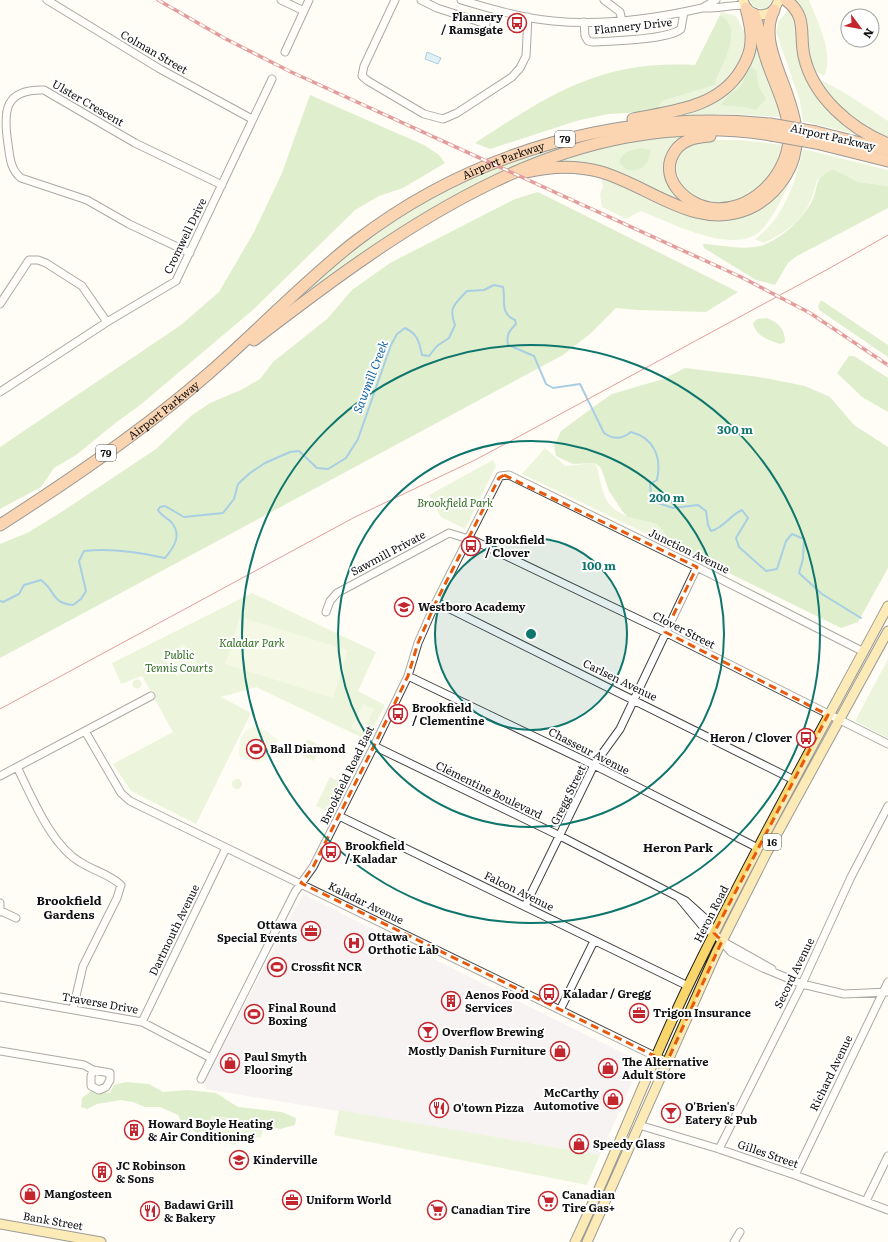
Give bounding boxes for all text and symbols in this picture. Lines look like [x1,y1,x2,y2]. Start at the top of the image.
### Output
place label: Flannery / Ramsgate [441,8,503,37]
north arrow [840,8,880,48]
bus stop icon: Flannery / Ramsgate [506,12,528,34]
street label: Flannery Drive [593,13,673,37]
street label: Colman Street [118,25,191,77]
text: N [860,26,879,42]
street label: Ulster Crescent [50,75,128,129]
street label: Airport Parkway [789,118,878,154]
road number: 79 [555,131,575,147]
street label: Airport Parkway [459,137,547,182]
street label: Cromwell Drive [159,195,210,276]
water label: Sawmill Creek [348,337,392,416]
street label: Airport Parkway [124,376,203,443]
text: 300 m [717,420,753,438]
road number: 79 [96,445,116,461]
text: 200 m [649,488,685,506]
park label: Brookfield Park [417,494,493,510]
street label: Junction Avenue [646,524,733,577]
street label: Sawmill Private [347,526,428,579]
place label: Brookfield / Clover [485,531,545,560]
bus stop icon: Brookfield / Clover [460,535,482,557]
text: 100 m [582,556,616,574]
school or university icon: Westboro Academy [393,596,415,618]
place label: Westboro Academy [418,598,526,614]
street label: Clover Street [650,607,719,652]
centre of rings [524,627,538,641]
park label: Kaladar Park [219,634,285,650]
park label: Public Tennis Courts [145,646,213,675]
street label: Carlsen Avenue [581,654,660,704]
place label: Brookfield / Clementine [412,699,484,728]
bus stop icon: Brookfield / Clementine [387,703,409,725]
street label: Brookfield Road East [315,722,377,827]
street label: Chasseur Avenue [546,723,633,778]
bus stop icon: Heron / Clover [795,727,817,749]
place label: Heron / Clover [710,729,792,745]
sports icon: Ball Diamond [245,738,267,760]
place label: Ball Diamond [270,740,345,756]
street label: Clémentine Boulevard [433,756,546,822]
street label: Gregg Street [546,761,589,827]
road number: 16 [763,834,781,850]
place label: Brookfield / Kaladar [345,837,405,866]
district label: Heron Park [643,838,714,856]
bus stop icon: Brookfield / Kaladar [320,841,342,863]
street label: Falcon Avenue [482,866,557,914]
street label: Kaladar Avenue [326,877,407,927]
street label: Dartmouth Avenue [144,881,202,978]
street label: Heron Road [689,882,732,945]
district label: Brookfield Gardens [36,891,102,923]
place label: Ottawa Special Events [217,916,298,945]
office icon: Ottawa Special Events [300,920,322,942]
place label: Ottawa Orthotic Lab [368,928,439,957]
hospital icon: Ottawa Orthotic Lab [343,932,365,954]
street label: Secord Avenue [769,934,817,1011]
sports icon: Crossfit NCR [266,956,288,978]
place label: Crossfit NCR [291,958,363,974]
bus stop icon: Kaladar / Gregg [538,983,560,1005]
place label: Kaladar / Gregg [563,985,652,1001]
place label: Aenos Food Services [465,986,529,1015]
street label: Traverse Drive [61,987,140,1017]
building icon: Aenos Food Services [440,990,462,1012]
place label: Final Round Boxing [268,999,336,1028]
office icon: Trigon Insurance [628,1002,650,1024]
sports icon: Final Round Boxing [243,1003,265,1025]
place label: Trigon Insurance [653,1004,751,1020]
bar icon: Overflow Brewing [417,1021,439,1043]
place label: Overflow Brewing [442,1023,544,1039]
street label: Richard Avenue [805,1032,856,1113]
shop icon: Mostly Danish Furniture [549,1040,571,1062]
place label: Mostly Danish Furniture [408,1042,546,1058]
place label: Paul Smyth Flooring [244,1048,308,1077]
shop icon: Paul Smyth Flooring [219,1052,241,1074]
place label: The Alternative Adult Store [622,1053,708,1082]
shop icon: The Alternative Adult Store [597,1057,619,1079]
place label: McCarthy Automotive [533,1084,599,1113]
shop icon: McCarthy Automotive [602,1088,624,1110]
restaurant icon: O'town Pizza [428,1097,450,1119]
place label: O'Brien's Eatery & Pub [685,1098,757,1127]
place label: O'town Pizza [453,1099,525,1115]
bar icon: O'Brien's Eatery & Pub [660,1102,682,1124]
place label: Howard Boyle Heating & Air Conditioning [148,1115,273,1144]
building icon: Howard Boyle Heating & Air Conditioning [123,1119,145,1141]
shop icon: Speedy Glass [568,1133,590,1155]
place label: Speedy Glass [593,1135,665,1151]
street label: Gilles Street [736,1135,801,1171]
school or university icon: Kinderville [228,1149,250,1171]
place label: Kinderville [253,1151,318,1167]
place label: JC Robinson & Sons [116,1157,186,1186]
building icon: JC Robinson & Sons [91,1161,113,1183]
shop icon: Mangosteen [19,1183,41,1205]
place label: Mangosteen [44,1185,112,1201]
place label: Canadian Tire Gas+ [562,1186,615,1215]
office icon: Uniform World [281,1189,303,1211]
supermarket icon: Canadian Tire Gas+ [537,1190,559,1212]
place label: Uniform World [306,1191,392,1207]
place label: Badawi Grill & Bakery [164,1196,234,1225]
supermarket icon: Canadian Tire [426,1199,448,1221]
restaurant icon: Badawi Grill & Bakery [139,1200,161,1222]
place label: Canadian Tire [451,1201,530,1217]
street label: Bank Street [22,1207,85,1233]

